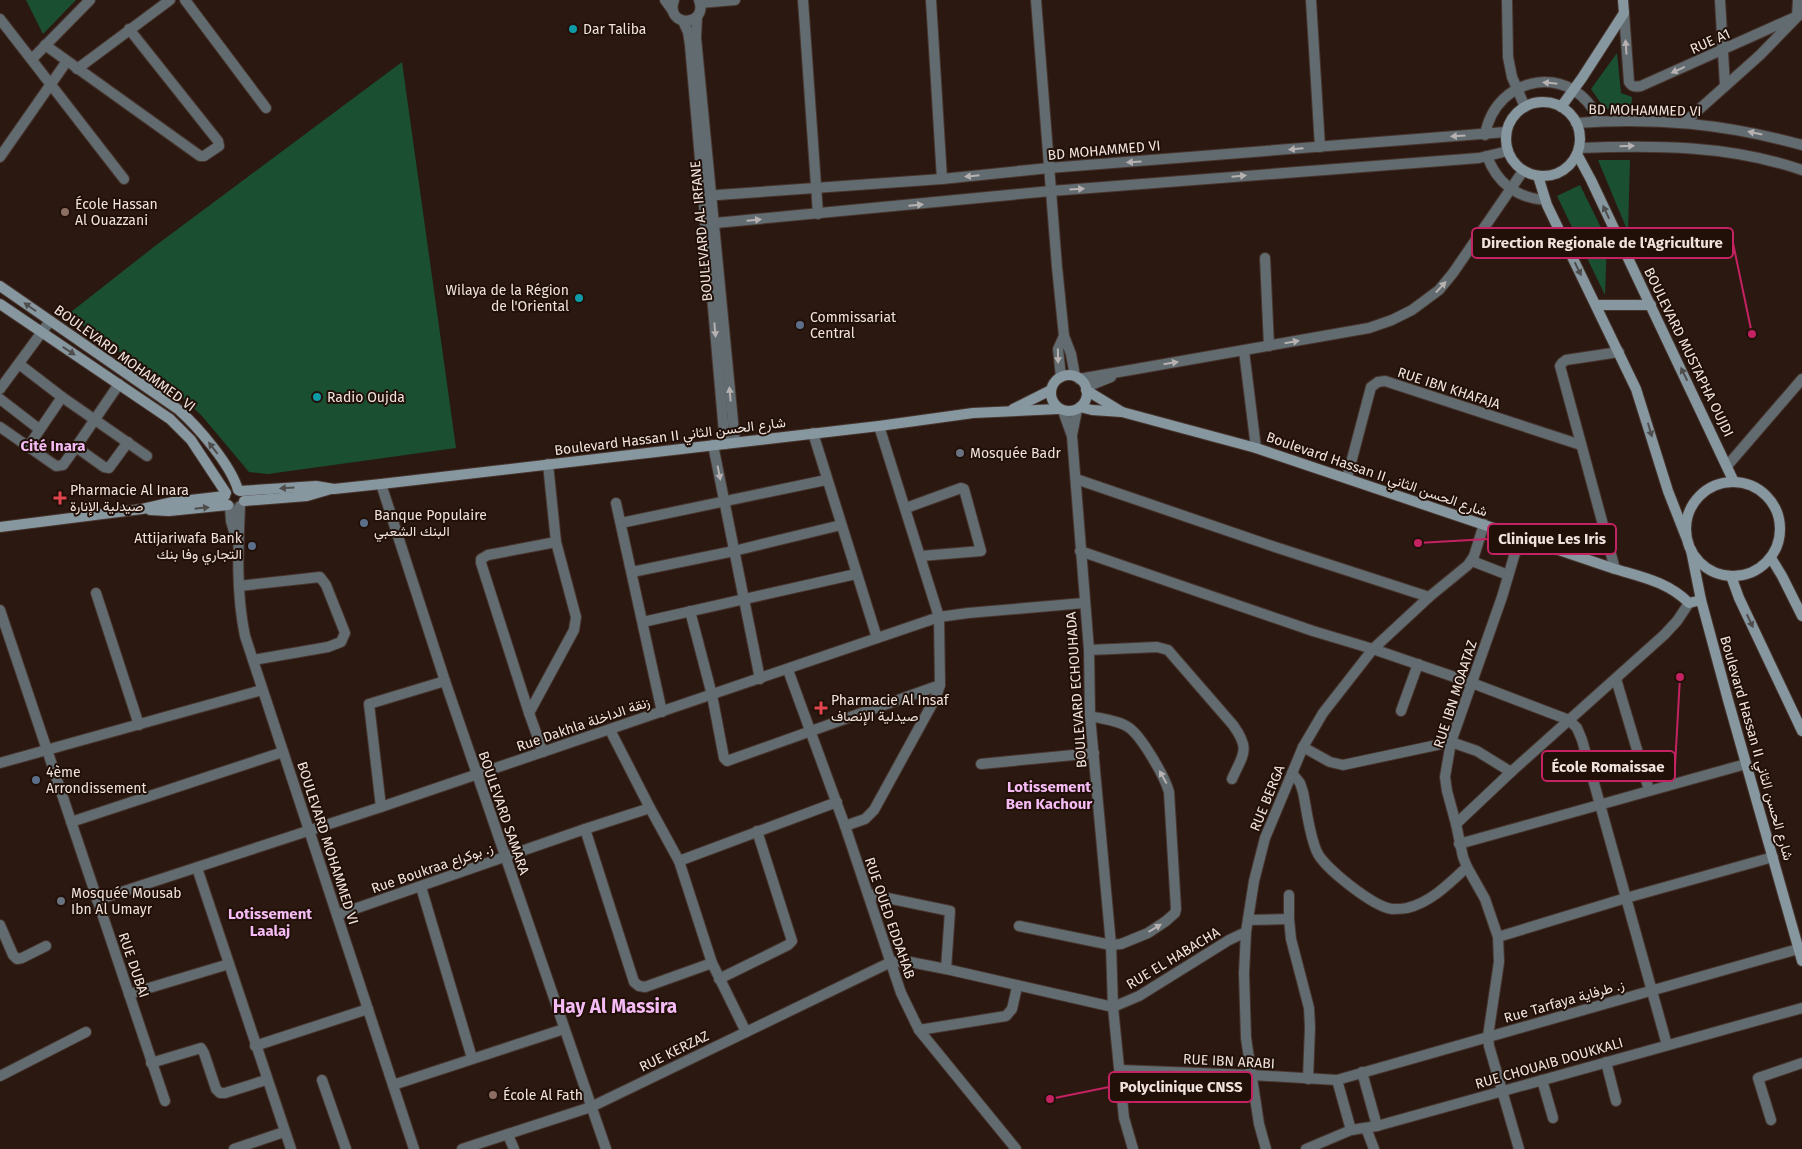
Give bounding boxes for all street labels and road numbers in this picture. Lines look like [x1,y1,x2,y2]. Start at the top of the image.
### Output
street label: RUE A1 [1687,25,1733,58]
street label: BD MOHAMMED VI [1588,101,1702,120]
street label: BD MOHAMMED VI [1047,137,1161,164]
street label: BOULEVARD AL IRFANE [687,160,716,302]
street label: BOULEVARD MUSTAPHA OUJDI [1640,265,1737,440]
street label: BOULEVARD MOHAMMED VI [51,301,199,415]
street label: RUE IBN KHAFAJA [1395,364,1502,413]
street label: Boulevard Hassan II شارع الحسن الثاني [553,414,787,462]
street label: Boulevard Hassan II شارع الحسن الثاني [1263,429,1490,523]
street label: BOULEVARD ECHOUHADA [1063,611,1090,769]
street label: Boulevard Hassan II شارع الحسن الثاني [1713,634,1797,863]
street label: RUE IBN MOAATAZ [1430,638,1481,750]
street label: Rue Dakhla زنقة الداخلة [514,694,652,755]
street label: BOULEVARD SAMARA [474,749,533,877]
street label: BOULEVARD MOHAMMED VI [293,759,362,927]
street label: RUE BERGA [1246,763,1288,834]
street label: Rue Boukraa ز. بوكراع [369,840,496,899]
street label: RUE OUED EDDAHAB [861,855,918,981]
street label: RUE EL HABACHA [1123,924,1223,993]
street label: RUE DUBAI [114,930,153,1000]
street label: Rue Tarfaya ز. طرفاية [1502,976,1626,1027]
street label: RUE KERZAZ [637,1027,712,1076]
street label: RUE CHOUAIB DOUKKALI [1473,1034,1625,1093]
street label: RUE IBN ARABI [1183,1051,1275,1072]

